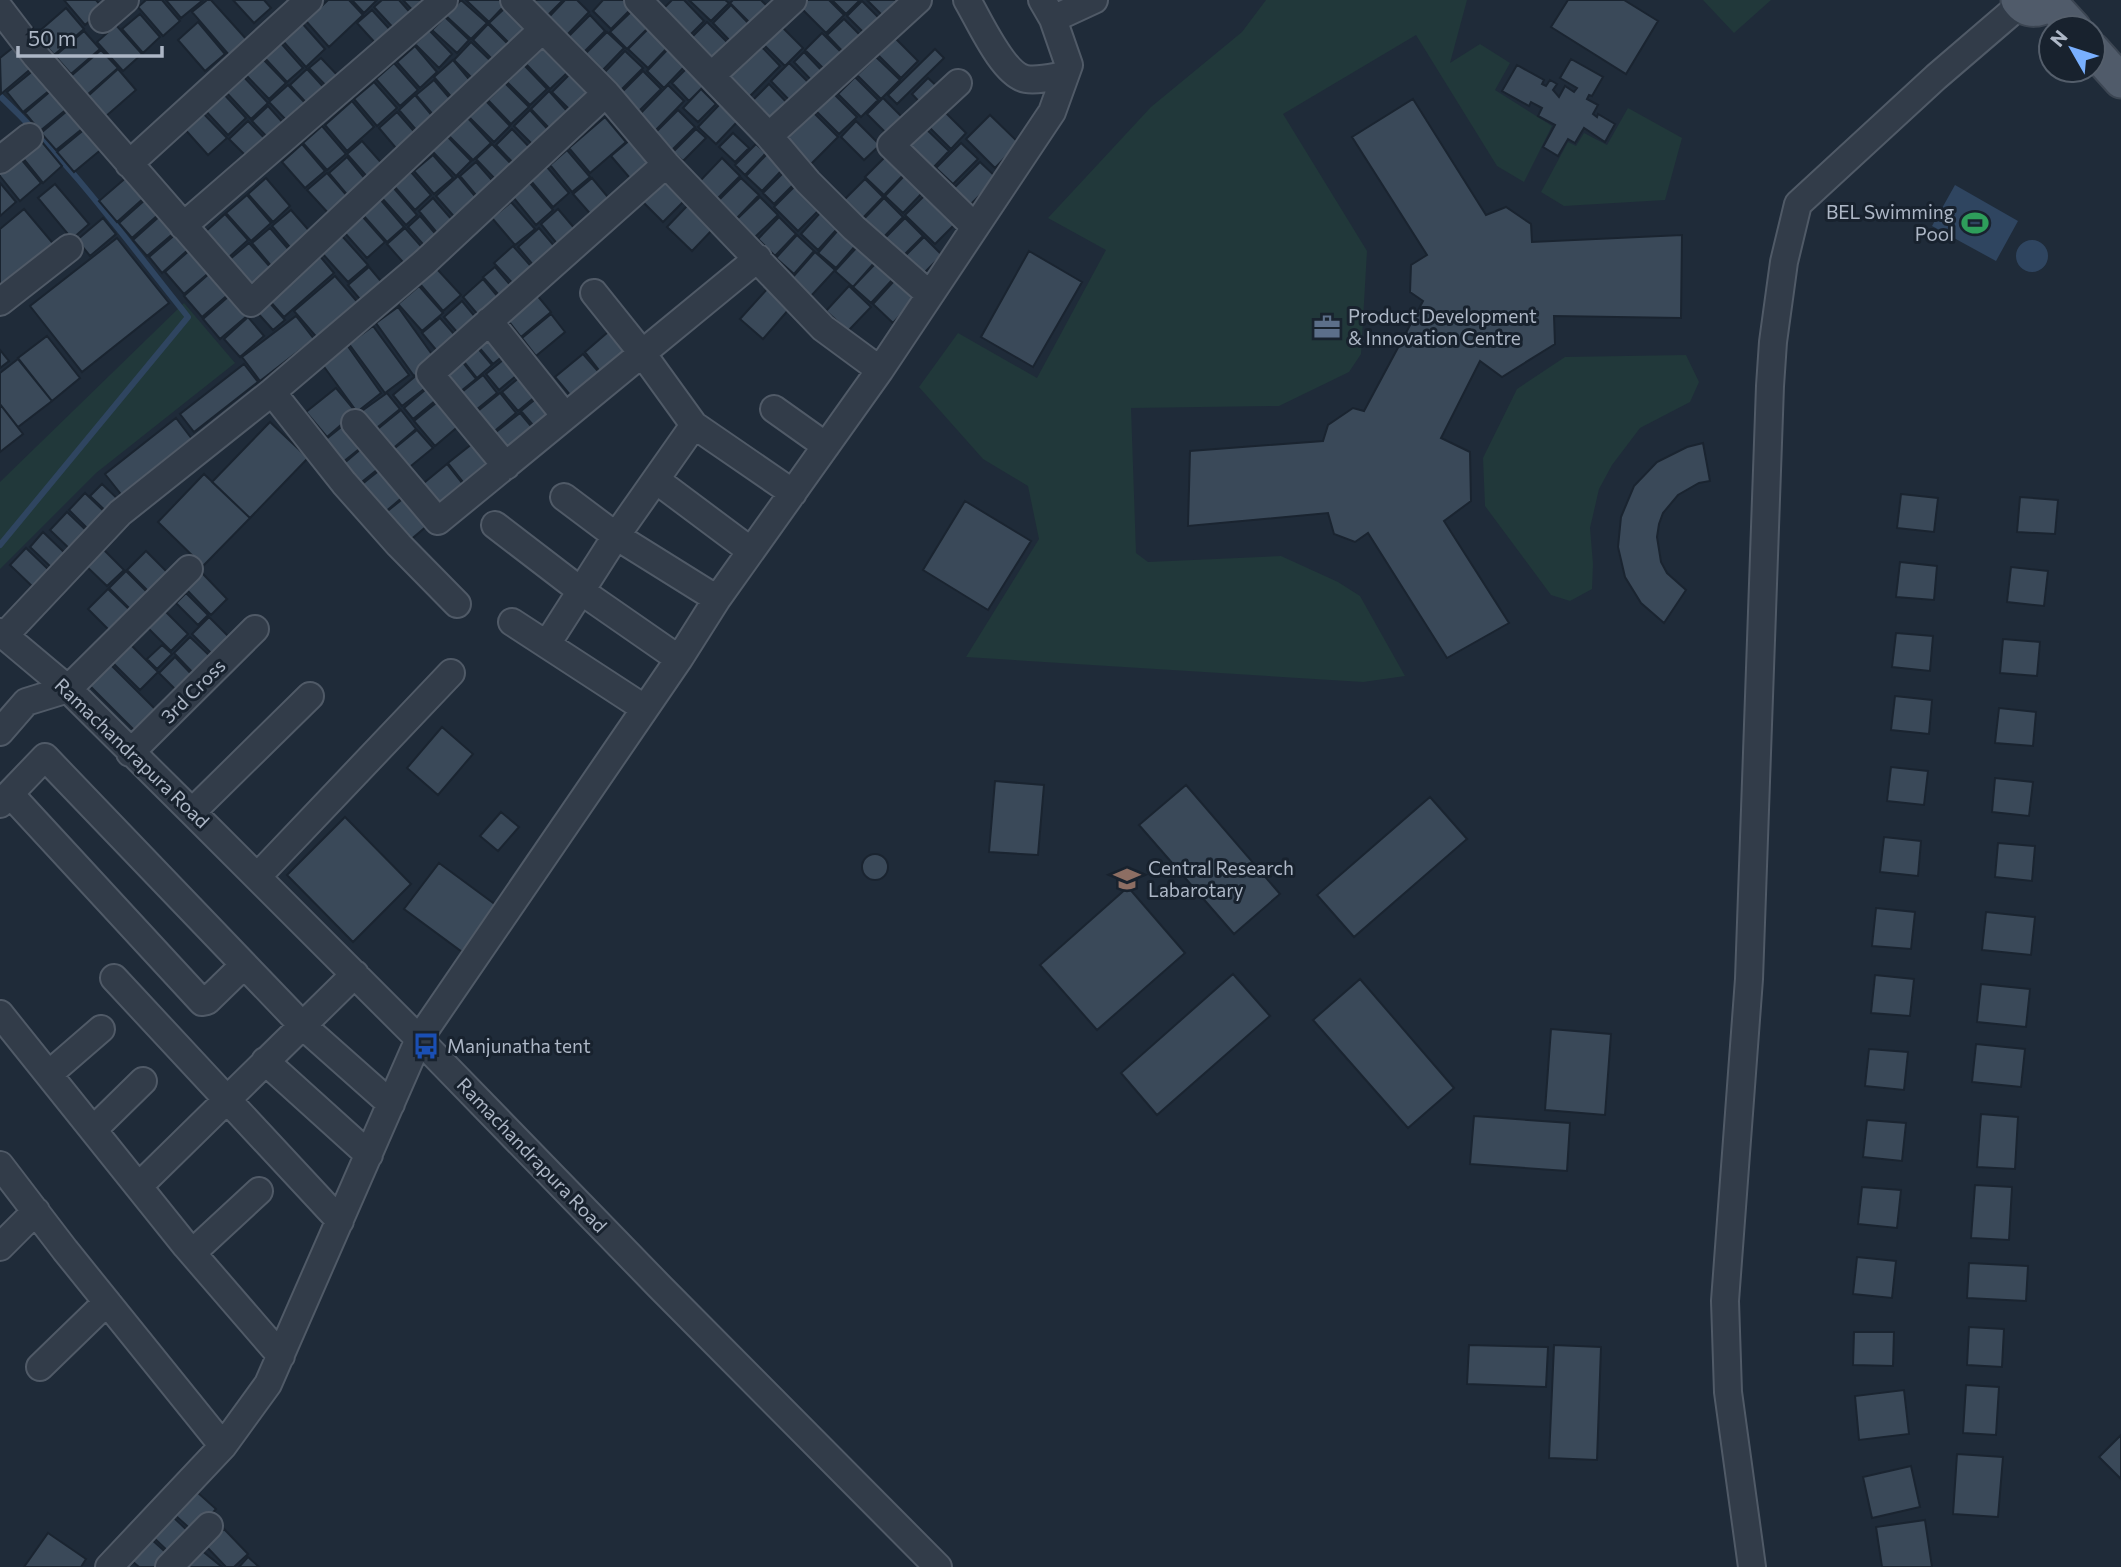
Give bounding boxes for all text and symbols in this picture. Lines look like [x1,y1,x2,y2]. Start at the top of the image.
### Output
scale bar [18,14,161,58]
north arrow [2037,14,2107,84]
text: 50 m [28,25,76,50]
text: N [2045,25,2072,51]
place label: BEL Swimming Pool [1826,200,1954,245]
sports icon: BEL Swimming Pool [1960,208,1990,238]
place label: Product Development & Innovation Centre [1348,304,1537,349]
office icon: Product Development & Innovation Centre [1312,312,1342,342]
street label: 3rd Cross [156,654,230,728]
street label: Ramachandrapura Road [50,673,214,832]
place label: Central Research Labarotary [1148,856,1294,901]
school or university icon: Central Research Labarotary [1112,864,1142,894]
bus stop icon: Manjunatha tent [411,1031,441,1061]
place label: Manjunatha tent [447,1034,591,1057]
street label: Ramachandrapura Road [453,1073,612,1237]

